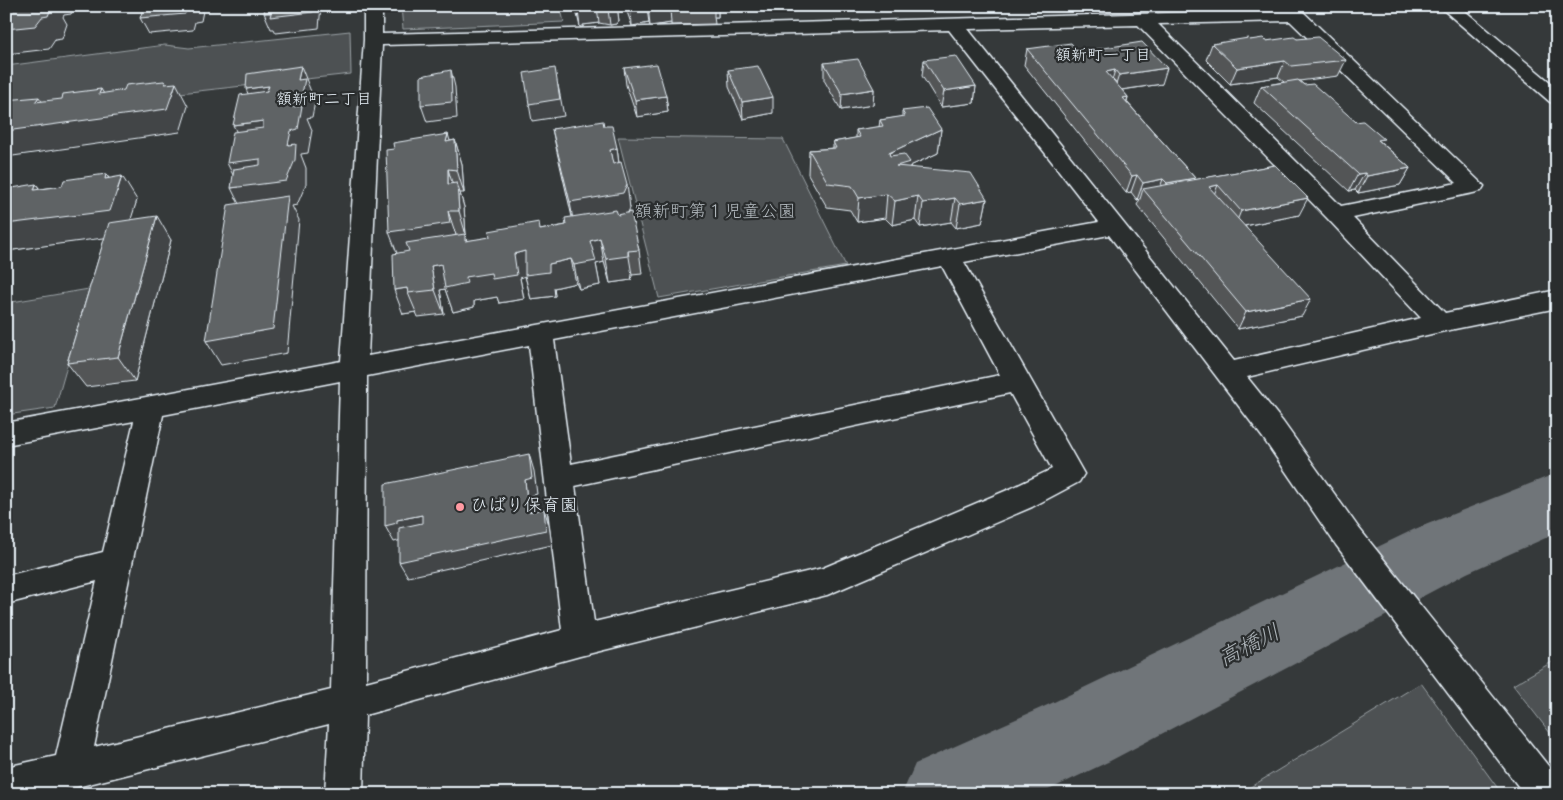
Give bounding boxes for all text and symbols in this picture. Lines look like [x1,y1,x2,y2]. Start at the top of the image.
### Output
district label: 額新町一丁目 [1055,44,1151,68]
district label: 額新町二丁目 [276,88,372,112]
park label: 額新町第１児童公園 [634,200,796,226]
place label: ひばり保育園 [470,494,578,520]
marker: ひばり保育園 [454,501,466,513]
water label: 高橋川 [1213,618,1287,676]

